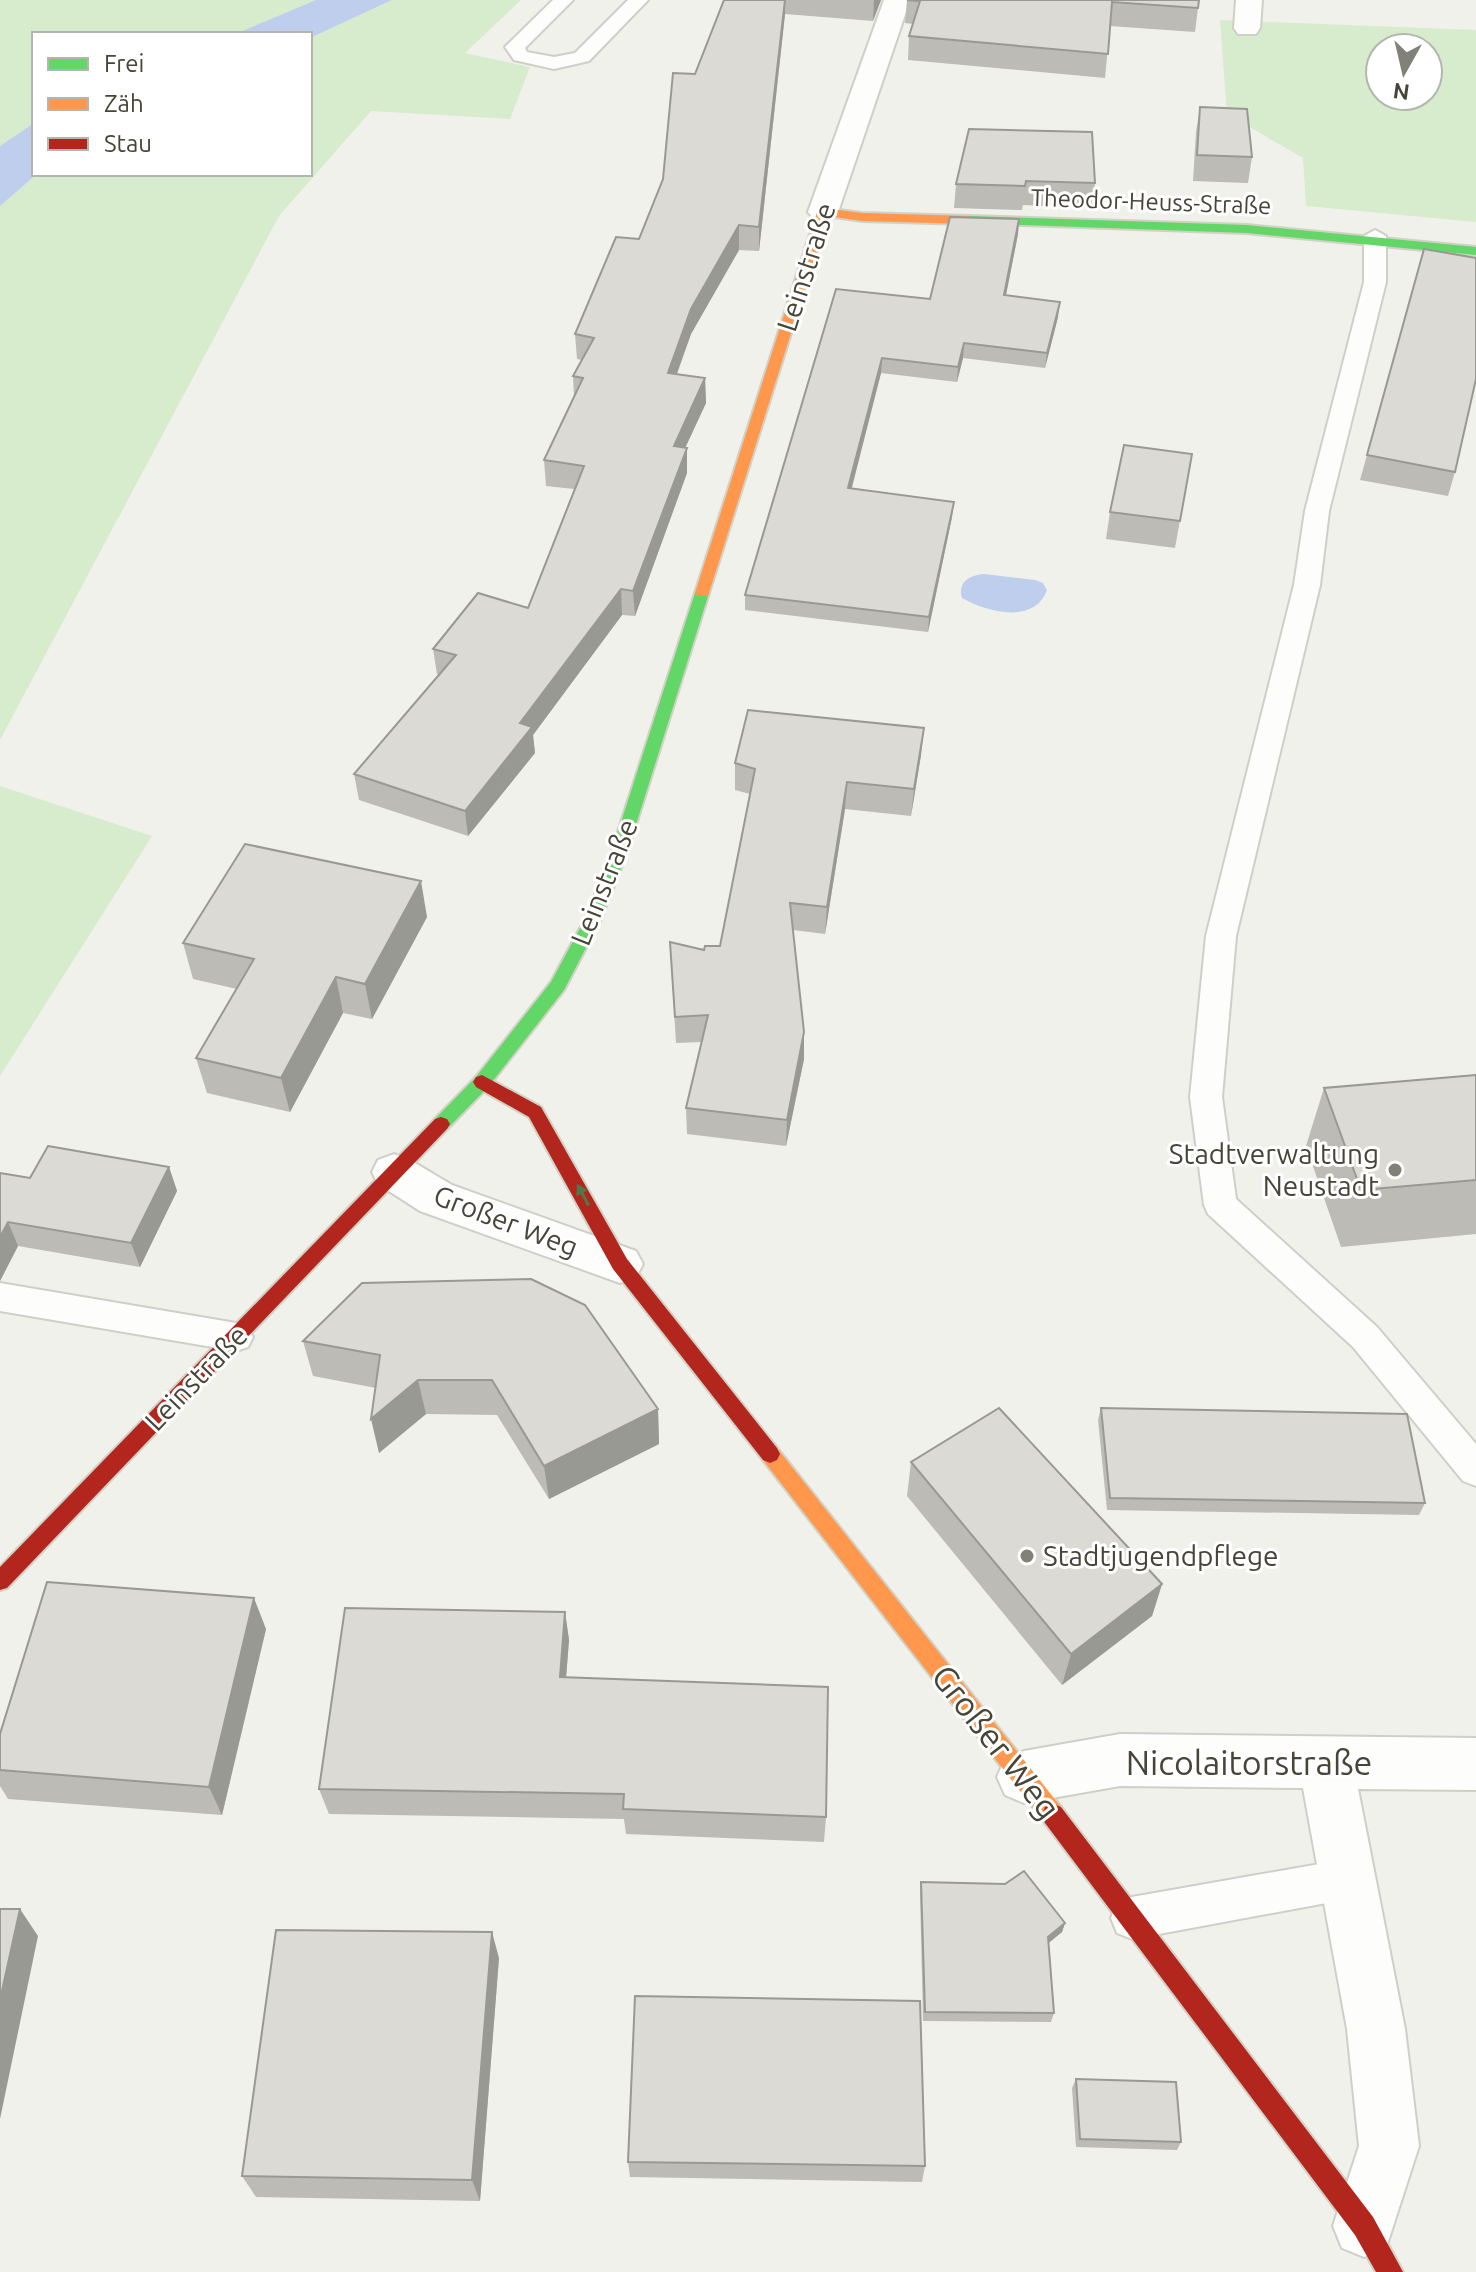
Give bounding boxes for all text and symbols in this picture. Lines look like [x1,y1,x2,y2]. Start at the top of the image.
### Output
legend [32,32,312,176]
north arrow [1364,32,1444,112]
text: Frei [104,50,144,77]
text: N [1391,79,1411,106]
text: Zäh [104,90,144,117]
text: Stau [104,130,152,157]
street label: Theodor-Heuss-Straße [1030,184,1272,219]
street label: Leinstraße [770,199,841,335]
street label: Leinstraße [564,814,643,949]
place label: Stadtverwaltung Neustadt [1169,1138,1379,1201]
marker: Stadtverwaltung Neustadt [1386,1161,1404,1179]
street label: Großer Weg [430,1179,583,1262]
one-way arrow [577,1183,590,1206]
street label: Leinstraße [138,1319,253,1436]
place label: Stadtjugendpflege [1043,1540,1279,1571]
marker: Stadtjugendpflege [1018,1547,1036,1565]
street label: Großer Weg [925,1657,1069,1826]
street label: Nicolaitorstraße [1126,1743,1372,1781]

